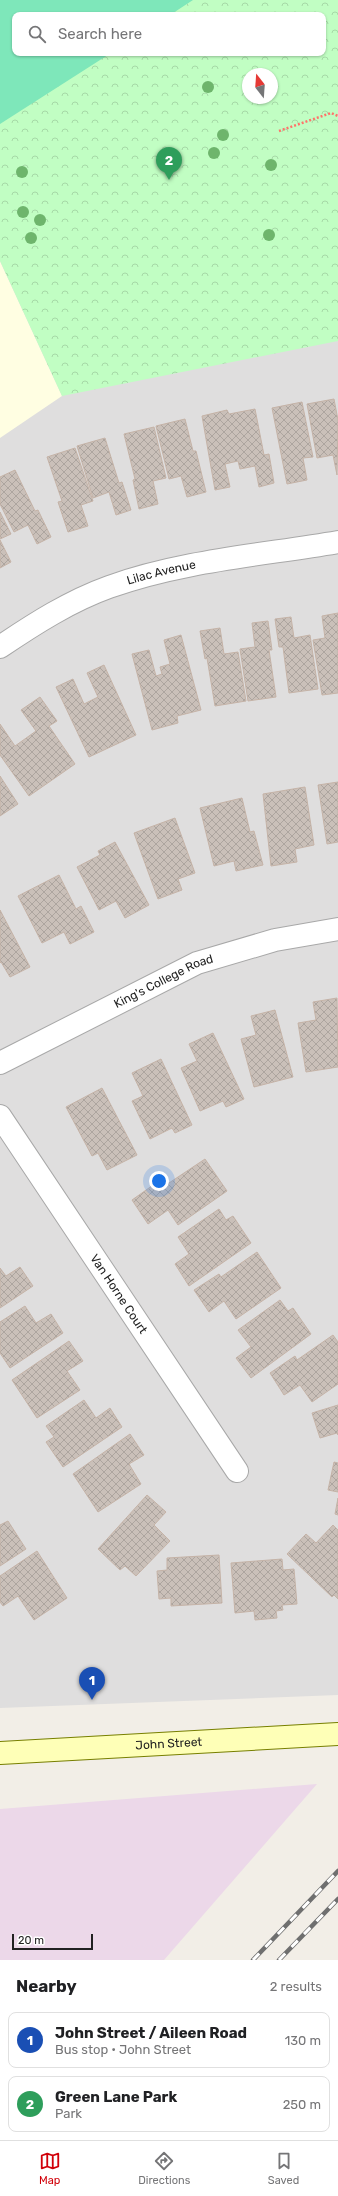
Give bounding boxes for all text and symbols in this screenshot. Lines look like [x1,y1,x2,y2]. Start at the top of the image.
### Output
search box [12,12,326,56]
icon: search [26,23,48,45]
text: Search here [58,25,142,43]
north arrow [242,68,278,104]
pin: 2 [156,147,182,180]
street label: Lilac Avenue [125,557,197,588]
street label: King's College Road [112,952,215,1011]
your location [149,1171,169,1191]
street label: Van Horne Court [87,1252,150,1337]
pin: 1 [79,1667,105,1700]
street label: John Street [135,1735,203,1752]
scale bar [12,1932,93,1951]
text: 20 m [18,1934,44,1947]
text: Nearby [16,1976,77,1996]
text: 2 results [270,1979,322,1994]
text: John Street / Aileen Road [55,2024,247,2042]
text: 1 [27,2033,33,2048]
text: 130 m [285,2033,321,2048]
text: Bus stop · John Street [55,2042,191,2057]
text: Green Lane Park [55,2088,177,2106]
text: 2 [26,2097,34,2112]
text: 250 m [283,2097,321,2112]
text: Park [55,2106,82,2121]
tab: Map [39,2150,61,2187]
tab: Directions [138,2150,190,2187]
tab: Saved [268,2150,299,2187]

